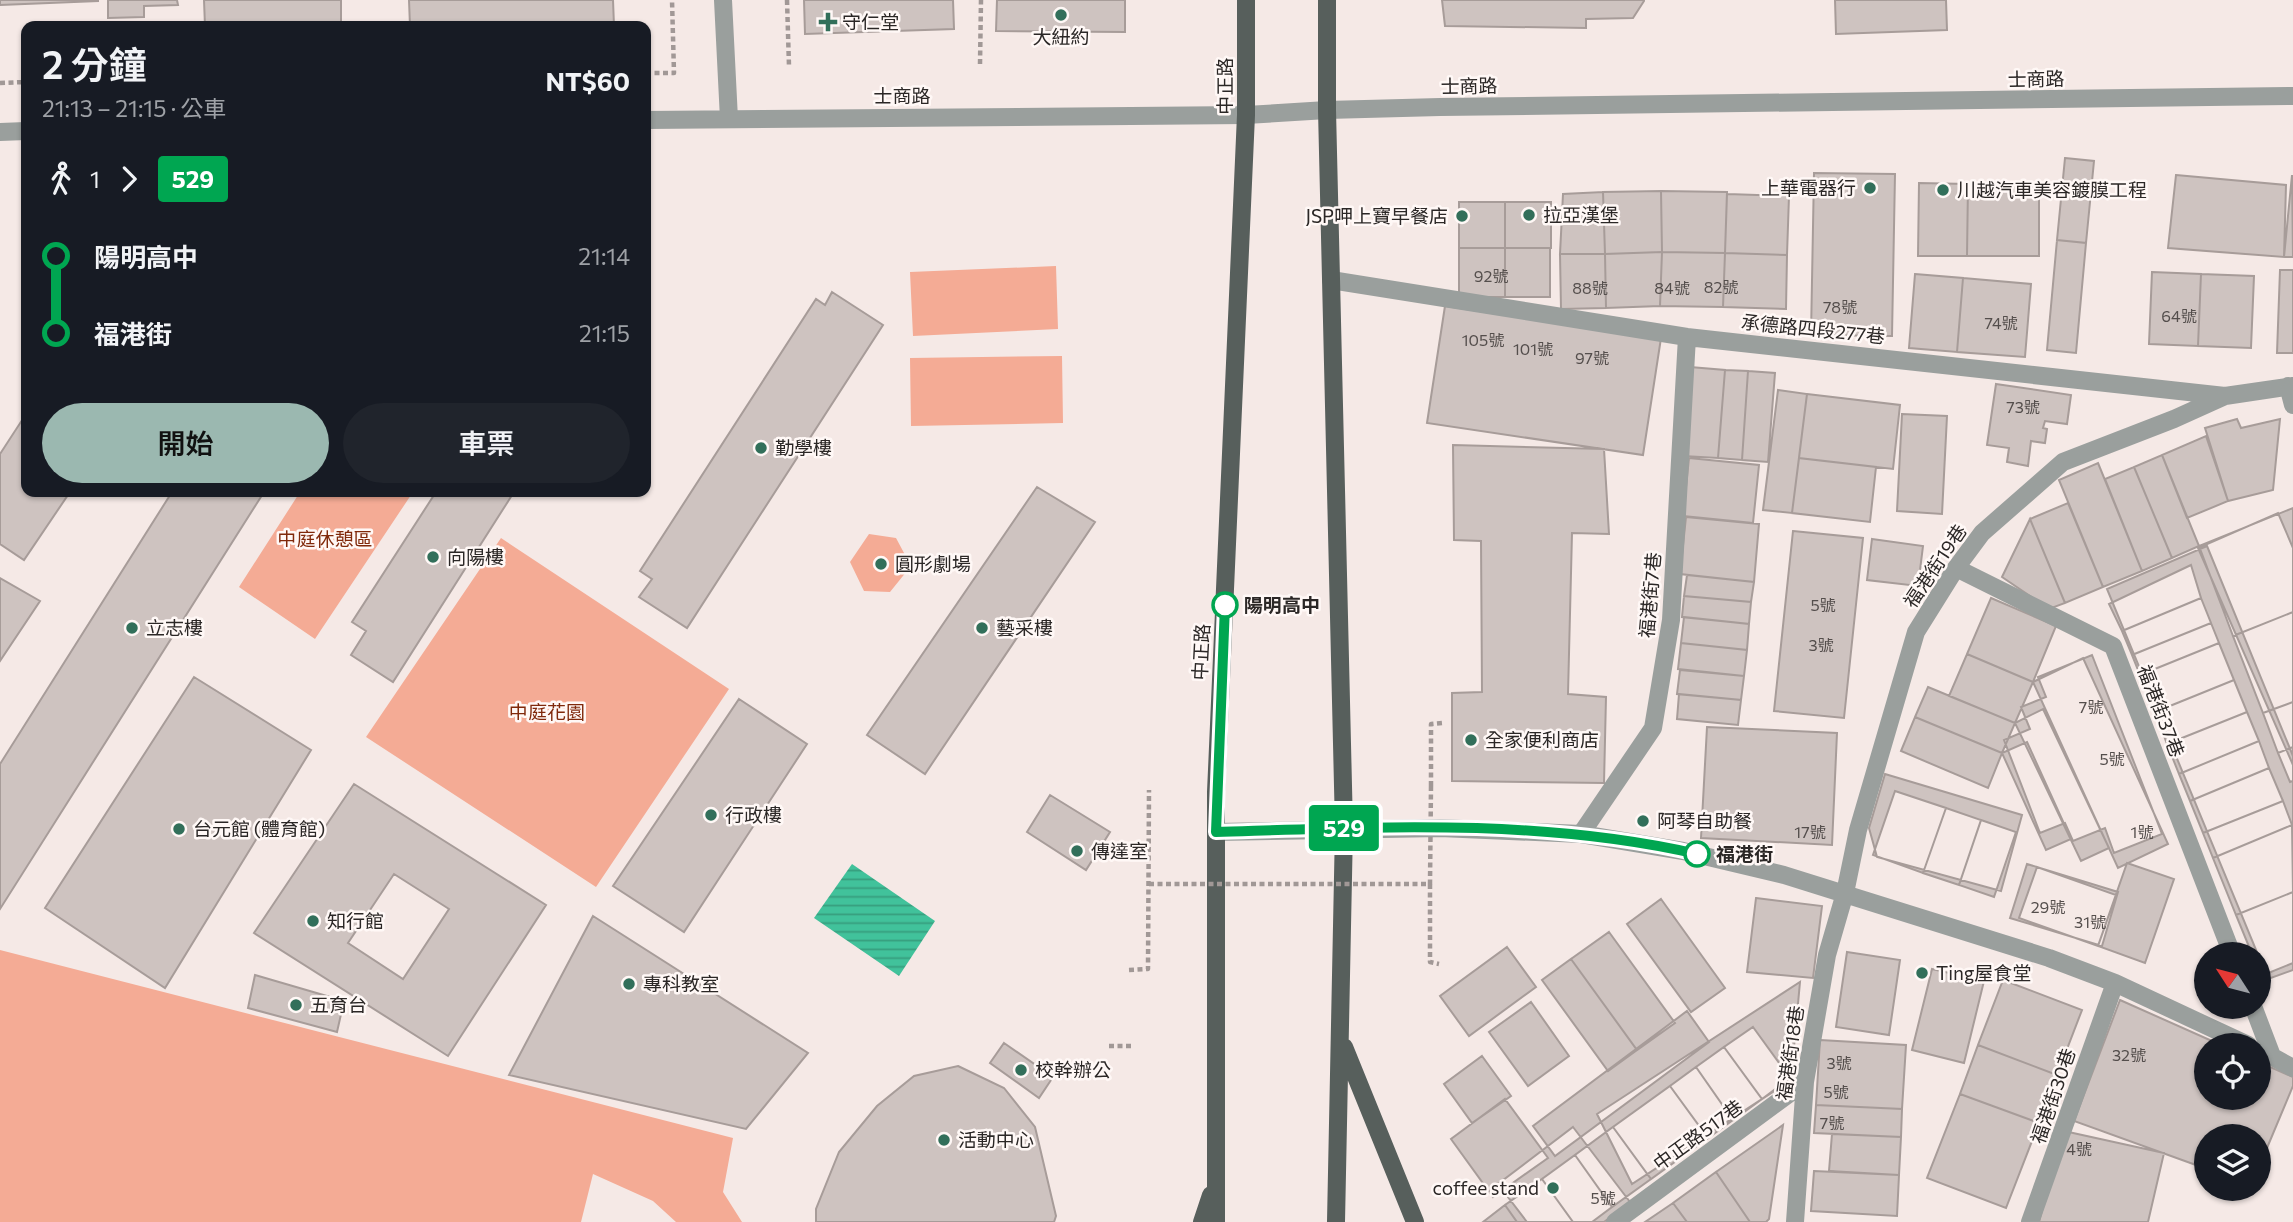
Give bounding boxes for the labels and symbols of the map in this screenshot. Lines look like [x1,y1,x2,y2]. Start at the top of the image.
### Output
marker: 大紐約 [1053,7,1069,23]
place label: 守仁堂 [842,10,899,33]
marker: 守仁堂 [820,14,836,30]
place label: 大紐約 [1032,25,1090,48]
street label: 中正路 [1213,57,1236,115]
street label: 士商路 [2007,67,2065,90]
street label: 士商路 [1440,74,1498,97]
street label: 士商路 [873,84,931,107]
place label: 上華電器行 [1761,176,1856,199]
place label: 川越汽車美容鍍膜工程 [1957,178,2147,201]
marker: 上華電器行 [1862,180,1878,196]
marker: 川越汽車美容鍍膜工程 [1935,182,1951,198]
place label: 拉亞漢堡 [1543,203,1619,226]
place label: JSP呷上寶早餐店 [1305,204,1448,227]
marker: 拉亞漢堡 [1521,207,1537,223]
marker: JSP呷上寶早餐店 [1454,208,1470,224]
house number: 92號 [1474,266,1508,285]
house number: 82號 [1704,277,1738,296]
house number: 88號 [1572,278,1608,297]
house number: 84號 [1654,278,1690,297]
house number: 78號 [1823,297,1857,316]
house number: 64號 [2161,306,2197,325]
street label: 承德路四段277巷 [1740,310,1886,347]
house number: 74號 [1984,313,2018,332]
house number: 105號 [1462,330,1504,349]
house number: 101號 [1513,339,1553,358]
house number: 97號 [1575,348,1609,367]
house number: 73號 [2006,397,2040,416]
place label: 勤學樓 [775,436,832,459]
marker: 勤學樓 [753,440,769,456]
street label: 福港街19巷 [1898,520,1971,612]
park label: 中庭休憩區 [277,527,373,550]
place label: 向陽樓 [447,545,504,568]
marker: 向陽樓 [425,549,441,565]
street label: 福港街7巷 [1634,551,1665,639]
place label: 圓形劇場 [895,552,971,575]
marker: 圓形劇場 [873,556,889,572]
marker: 陽明高中 [1212,592,1238,618]
place label: 陽明高中 [1244,593,1320,616]
house number: 5號 [1810,595,1836,614]
place label: 立志樓 [146,616,203,639]
place label: 藝采樓 [996,616,1053,639]
marker: 立志樓 [124,620,140,636]
marker: 藝采樓 [974,620,990,636]
street label: 中正路 [1188,623,1213,681]
house number: 3號 [1808,635,1834,654]
street label: 福港街37巷 [2133,662,2190,760]
house number: 7號 [2079,697,2103,716]
park label: 中庭花園 [509,700,585,723]
place label: 全家便利商店 [1485,728,1599,751]
marker: 全家便利商店 [1463,732,1479,748]
house number: 5號 [2099,749,2125,768]
place label: 行政樓 [725,803,782,826]
line badge: 529 [1304,805,1384,851]
marker: 行政樓 [703,807,719,823]
place label: 阿琴自助餐 [1657,809,1752,832]
marker: 阿琴自助餐 [1635,813,1651,829]
place label: 台元館 (體育館) [193,817,325,840]
marker: 台元館 (體育館) [171,821,187,837]
house number: 17號 [1794,822,1826,841]
house number: 1號 [2131,822,2153,841]
place label: 傳達室 [1091,839,1148,862]
marker: 福港街 [1684,841,1710,867]
place label: 福港街 [1716,842,1773,865]
marker: 傳達室 [1069,843,1085,859]
house number: 29號 [2031,897,2065,916]
place label: 知行館 [327,909,384,932]
house number: 31號 [2074,912,2106,931]
marker: 知行館 [305,913,321,929]
north arrow [2194,942,2272,1018]
place label: Ting屋食堂 [1936,961,2031,984]
marker: Ting屋食堂 [1914,965,1930,981]
place label: 專科教室 [643,972,719,995]
marker: 專科教室 [621,976,637,992]
place label: 五育台 [310,993,367,1016]
marker: 五育台 [288,997,304,1013]
street label: 福港街18巷 [1771,1004,1808,1102]
street label: 福港街30巷 [2025,1045,2080,1147]
house number: 32號 [2112,1045,2146,1064]
house number: 3號 [1826,1053,1852,1072]
place label: 校幹辦公 [1035,1058,1111,1081]
marker: 校幹辦公 [1013,1062,1029,1078]
house number: 5號 [1823,1082,1849,1101]
street label: 中正路517巷 [1648,1094,1747,1175]
house number: 7號 [1820,1113,1844,1132]
place label: 活動中心 [958,1128,1034,1151]
marker: 活動中心 [936,1132,952,1148]
house number: 4號 [2066,1139,2092,1158]
place label: coffee stand [1432,1176,1539,1199]
marker: coffee stand [1545,1180,1561,1196]
house number: 5號 [1590,1188,1616,1207]

